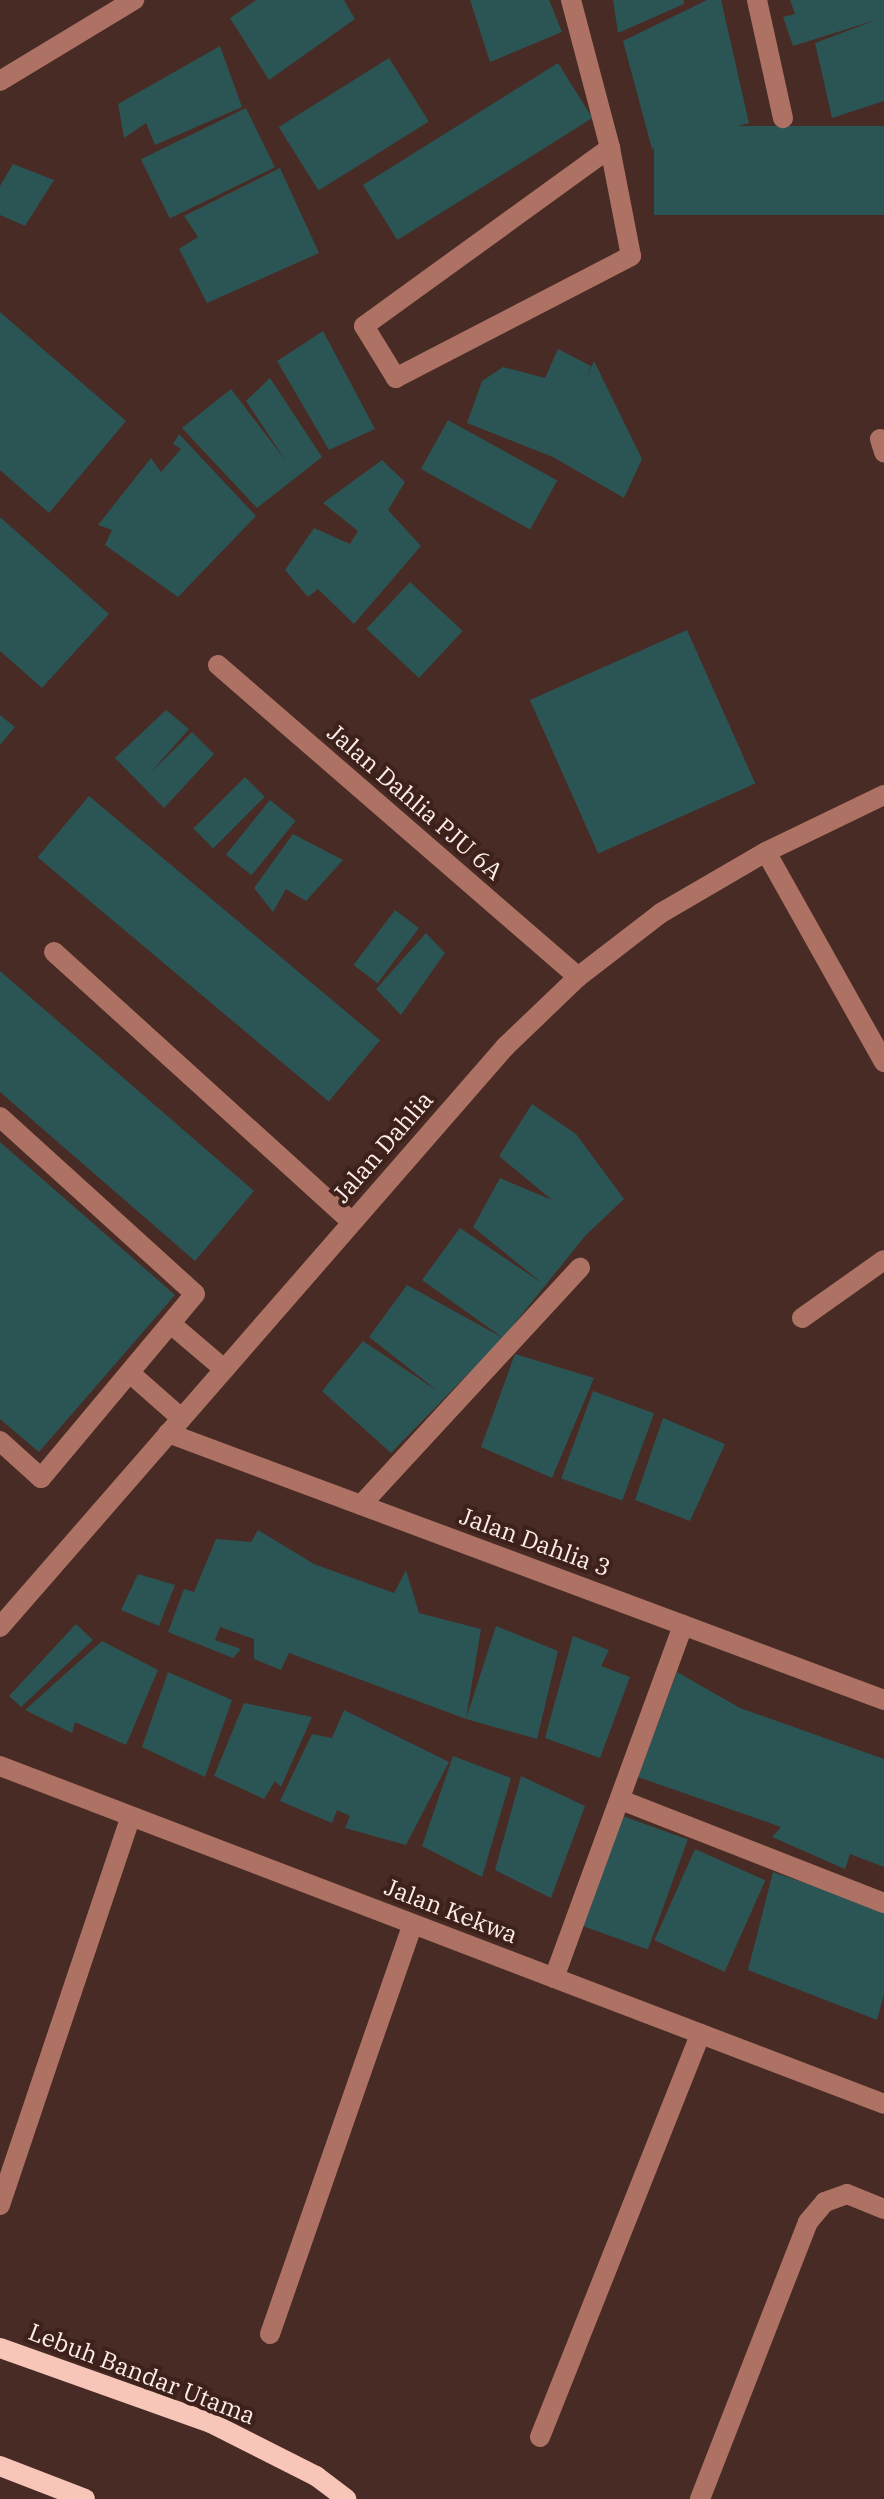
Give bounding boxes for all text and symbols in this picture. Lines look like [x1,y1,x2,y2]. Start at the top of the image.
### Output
street label: Jalan Dahlia PJU 6A [322,718,508,886]
street label: Jalan Dahlia [327,1085,439,1209]
street label: Jalan Dahlia 3 [456,1501,614,1583]
street label: Jalan Kekwa [381,1872,521,1950]
street label: Lebuh Bandar Utama [25,2317,259,2431]

